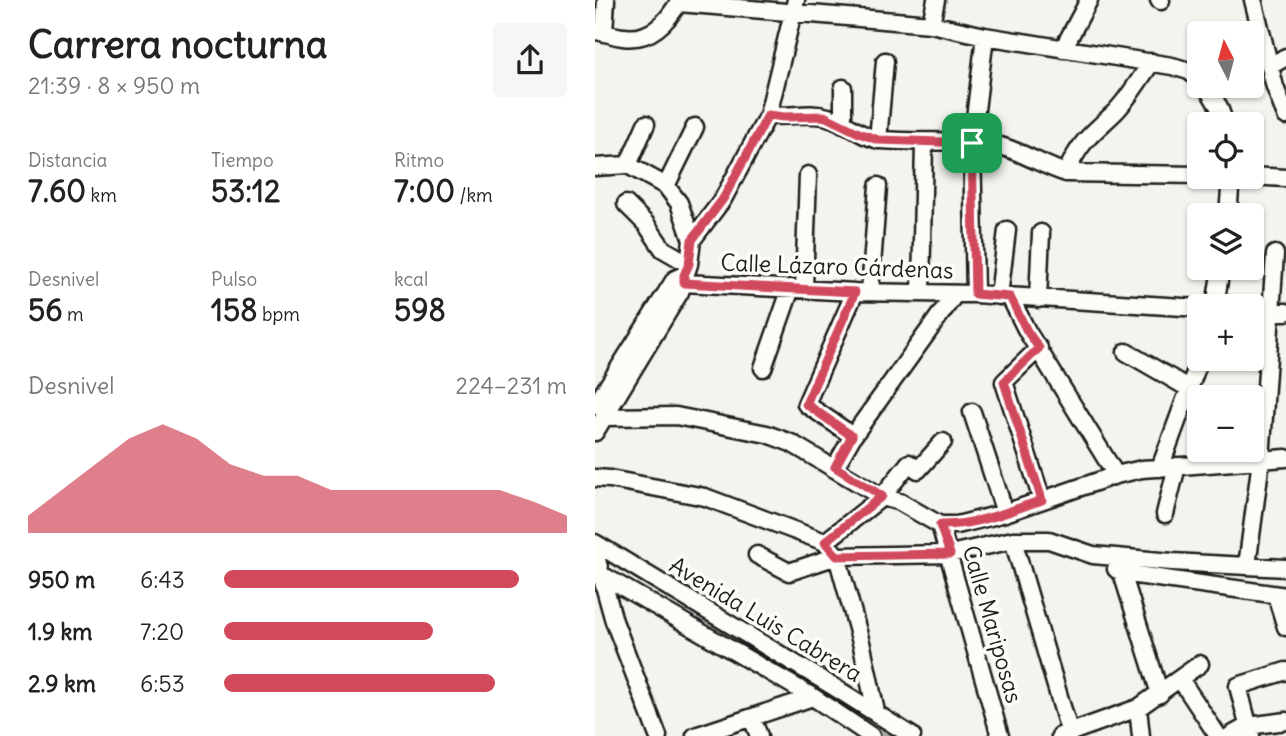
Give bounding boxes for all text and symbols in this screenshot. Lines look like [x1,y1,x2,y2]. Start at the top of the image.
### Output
text: Carrera nocturna [28,21,327,68]
north arrow [1187,21,1263,98]
map controls [1187,21,1264,462]
button: share [493,23,567,97]
text: 21:39 · 8 × 950 m [28,71,200,100]
button: locate [1187,112,1264,189]
pin [942,113,1002,173]
icon: arrive [953,124,991,162]
text: Distancia [28,148,107,172]
text: Tiempo [211,148,274,172]
text: Ritmo [394,148,444,172]
text: 7.60 [28,172,86,210]
text: 53:12 [211,172,280,210]
text: 7:00 [394,172,455,210]
text: km [86,183,117,207]
text: /km [455,183,493,207]
button: layers [1187,203,1264,280]
street label: Calle Lázaro Cárdenas [720,247,954,285]
text: Desnivel [28,267,99,291]
text: Pulso [211,267,257,291]
text: kcal [394,267,428,291]
text: 56 [28,291,63,329]
text: 158 [211,291,257,329]
text: 598 [394,291,446,329]
button: + [1187,294,1264,371]
text: m [63,302,84,326]
text: bpm [257,302,300,326]
text: Desnivel [28,371,114,400]
text: 224–231 m [456,371,567,400]
button: − [1187,385,1264,462]
street label: Calle Mariposas [957,542,1029,706]
street label: Avenida Luis Cabrera [664,550,868,688]
text: 950 m [28,565,95,594]
text: 6:43 [140,565,185,594]
text: 1.9 km [28,617,93,646]
text: 7:20 [140,617,184,646]
text: 2.9 km [28,669,96,698]
text: 6:53 [140,669,185,698]

